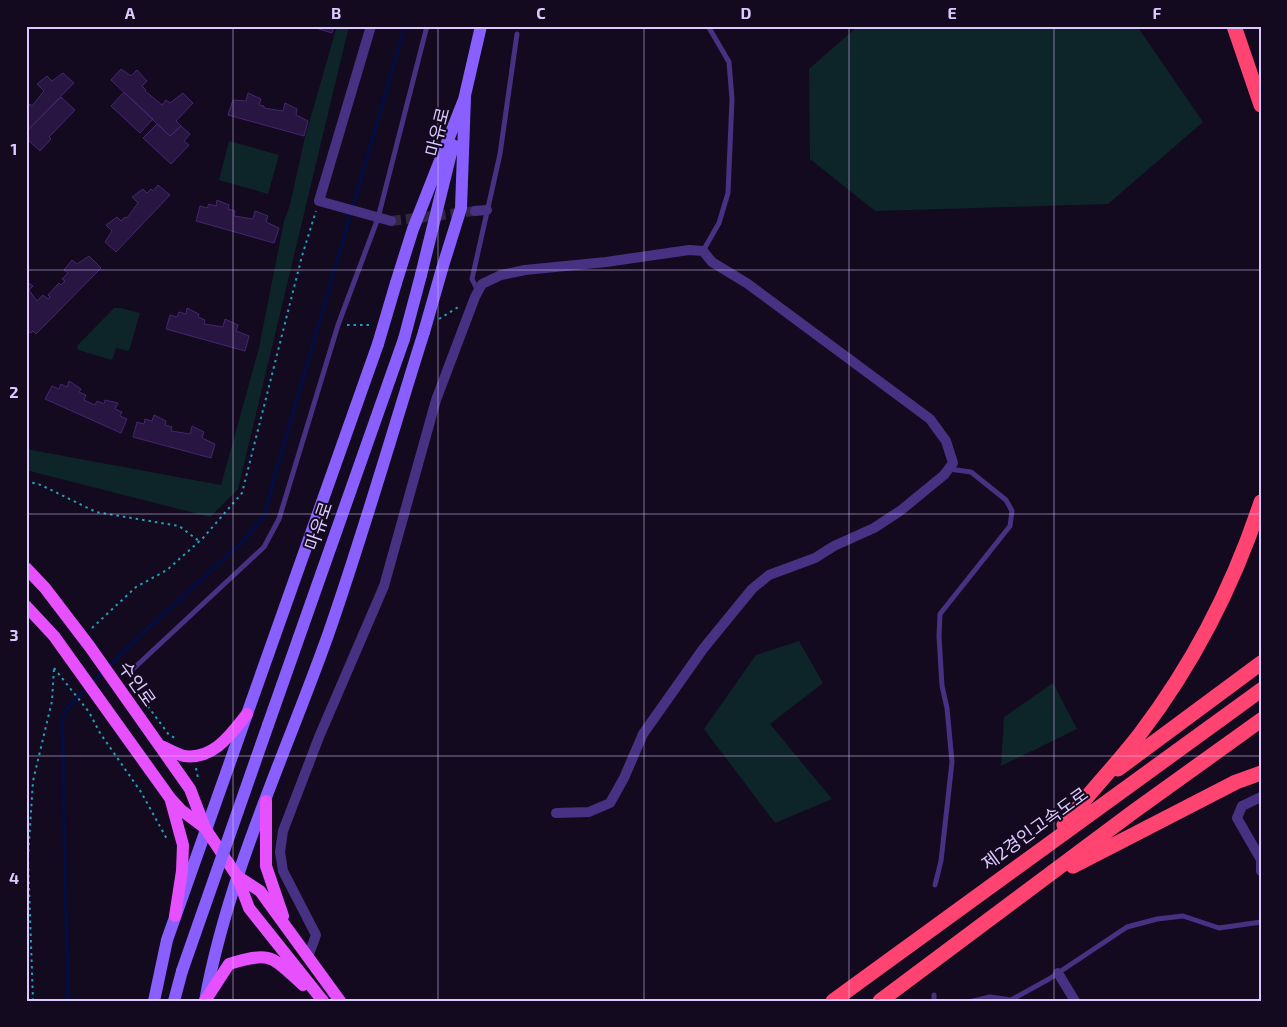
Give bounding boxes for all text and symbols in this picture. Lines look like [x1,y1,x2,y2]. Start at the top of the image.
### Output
text: A [125,3,136,22]
text: B [331,3,341,22]
text: C [536,3,546,22]
text: D [741,3,752,22]
text: E [947,3,957,22]
text: F [1153,3,1162,22]
street label: 마유로 [420,105,454,159]
text: 1 [11,139,17,158]
text: 2 [9,382,19,401]
street label: 마유로 [300,499,337,553]
text: 3 [9,625,19,644]
street label: 수인로 [115,657,161,710]
street label: 제2경인고속도로 [977,782,1092,874]
text: 4 [9,868,19,887]

